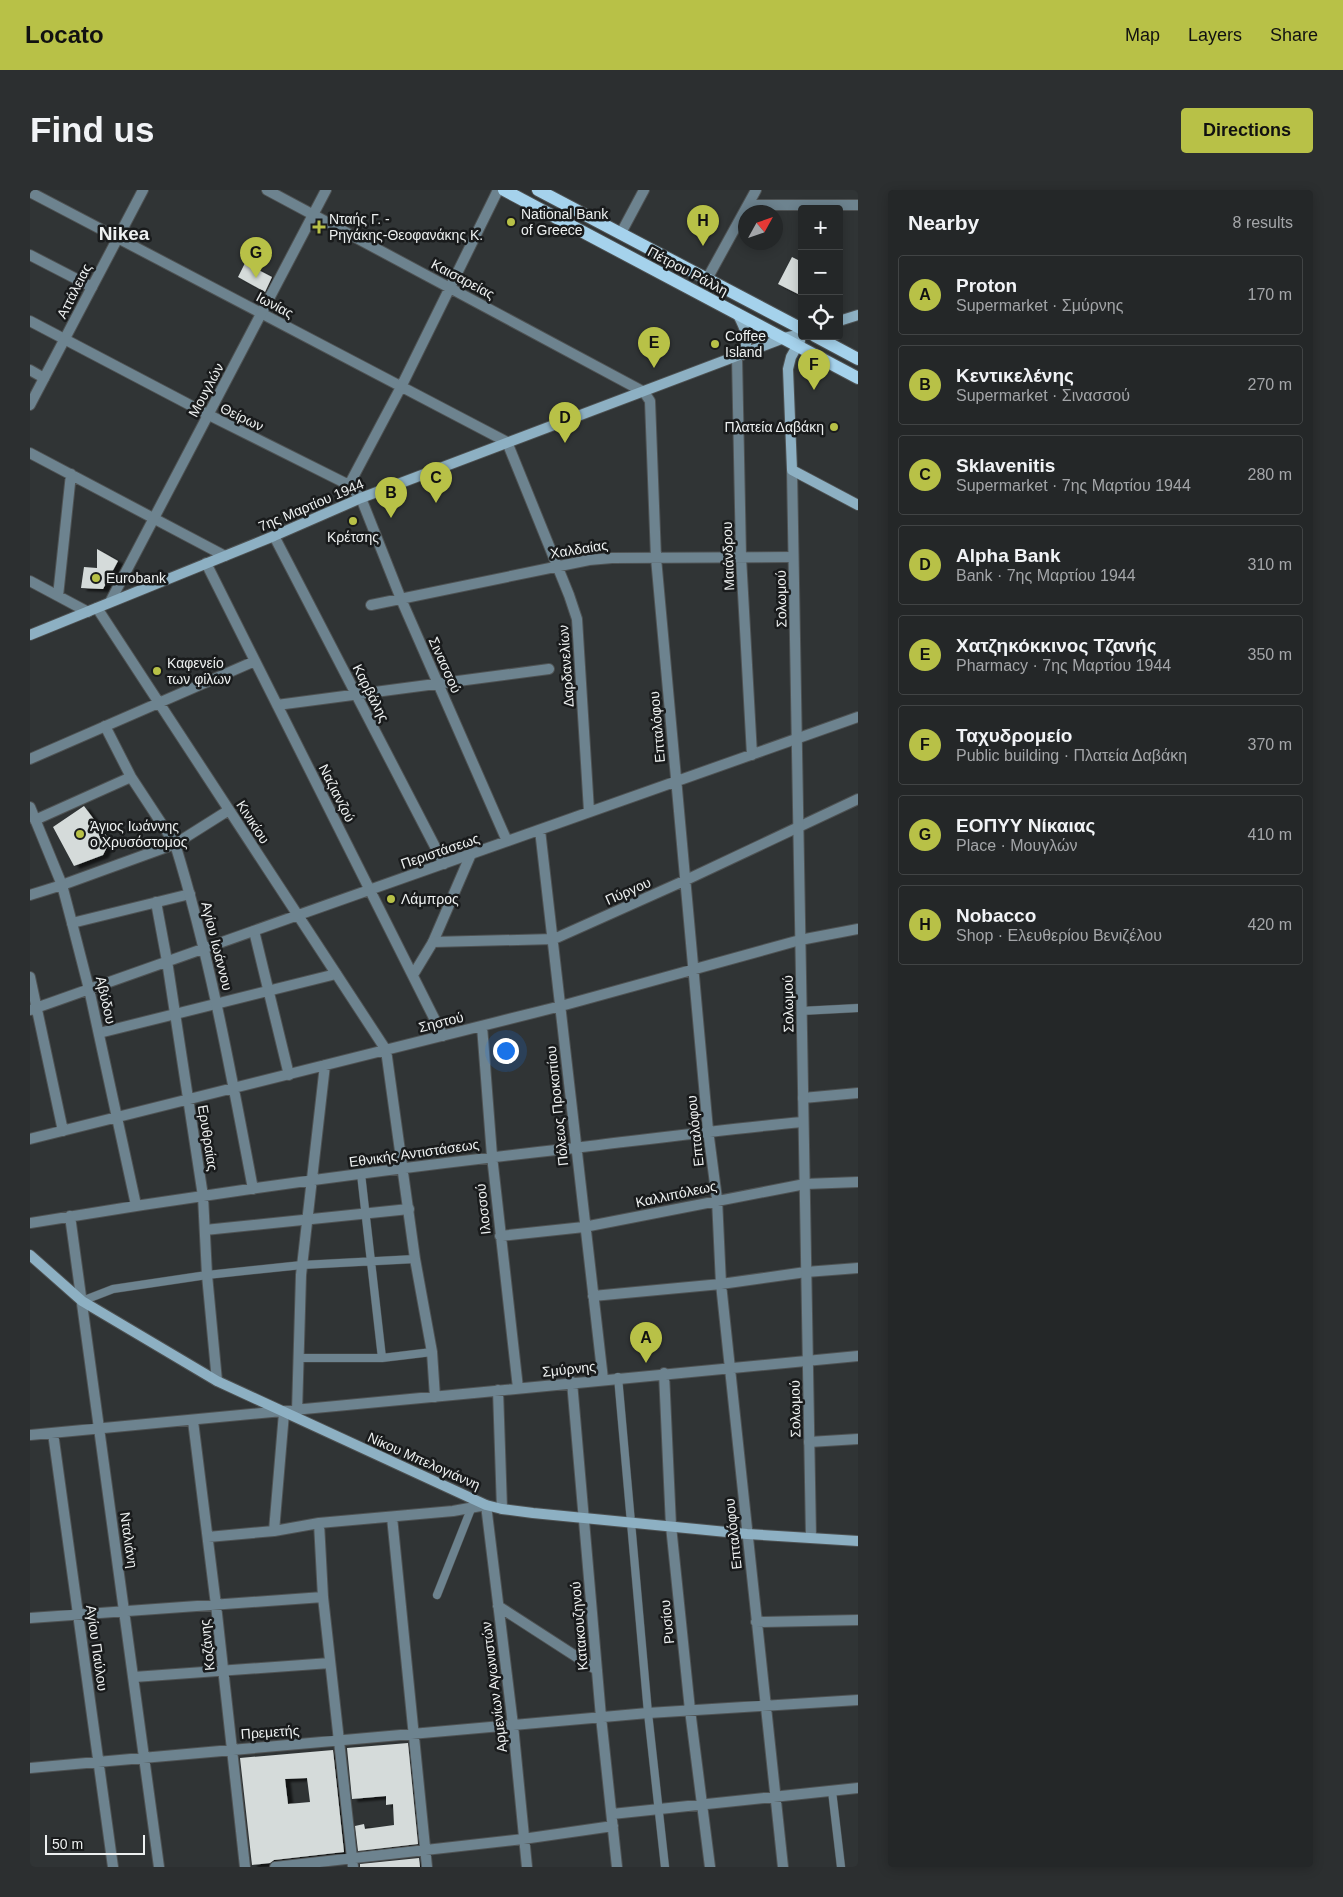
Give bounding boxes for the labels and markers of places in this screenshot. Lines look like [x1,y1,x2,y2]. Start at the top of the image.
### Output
pin: H [687,205,719,246]
place label: National Bank of Greece [521,206,609,238]
place label: Νταής Γ. - Ρηγάκης-Θεοφανάκης Κ. [329,211,483,243]
marker: National Bank of Greece [505,216,517,228]
marker: Νταής Γ. - Ρηγάκης-Θεοφανάκης Κ. [313,221,325,233]
pin: G [240,237,272,278]
pin: E [638,327,670,368]
place label: Coffee Island [725,328,766,360]
marker: Coffee Island [709,338,721,350]
pin: F [798,349,830,390]
pin: D [549,402,581,443]
place label: Πλατεία Δαβάκη [725,419,824,435]
marker: Πλατεία Δαβάκη [828,421,840,433]
pin: C [420,462,452,503]
pin: B [375,477,407,518]
marker: Κρέτσης [347,515,359,527]
place label: Κρέτσης [327,529,379,545]
place label: Eurobank [106,570,167,586]
marker: Eurobank [90,572,102,584]
place label: Καφενείο των φίλων [167,655,231,687]
marker: Καφενείο των φίλων [151,665,163,677]
place label: Άγιος Ιωάννης ο Χρυσόστομος [90,818,188,850]
marker: Άγιος Ιωάννης ο Χρυσόστομος [74,828,86,840]
place label: Λάμπρος [401,891,459,907]
marker: Λάμπρος [385,893,397,905]
pin: A [630,1322,662,1363]

